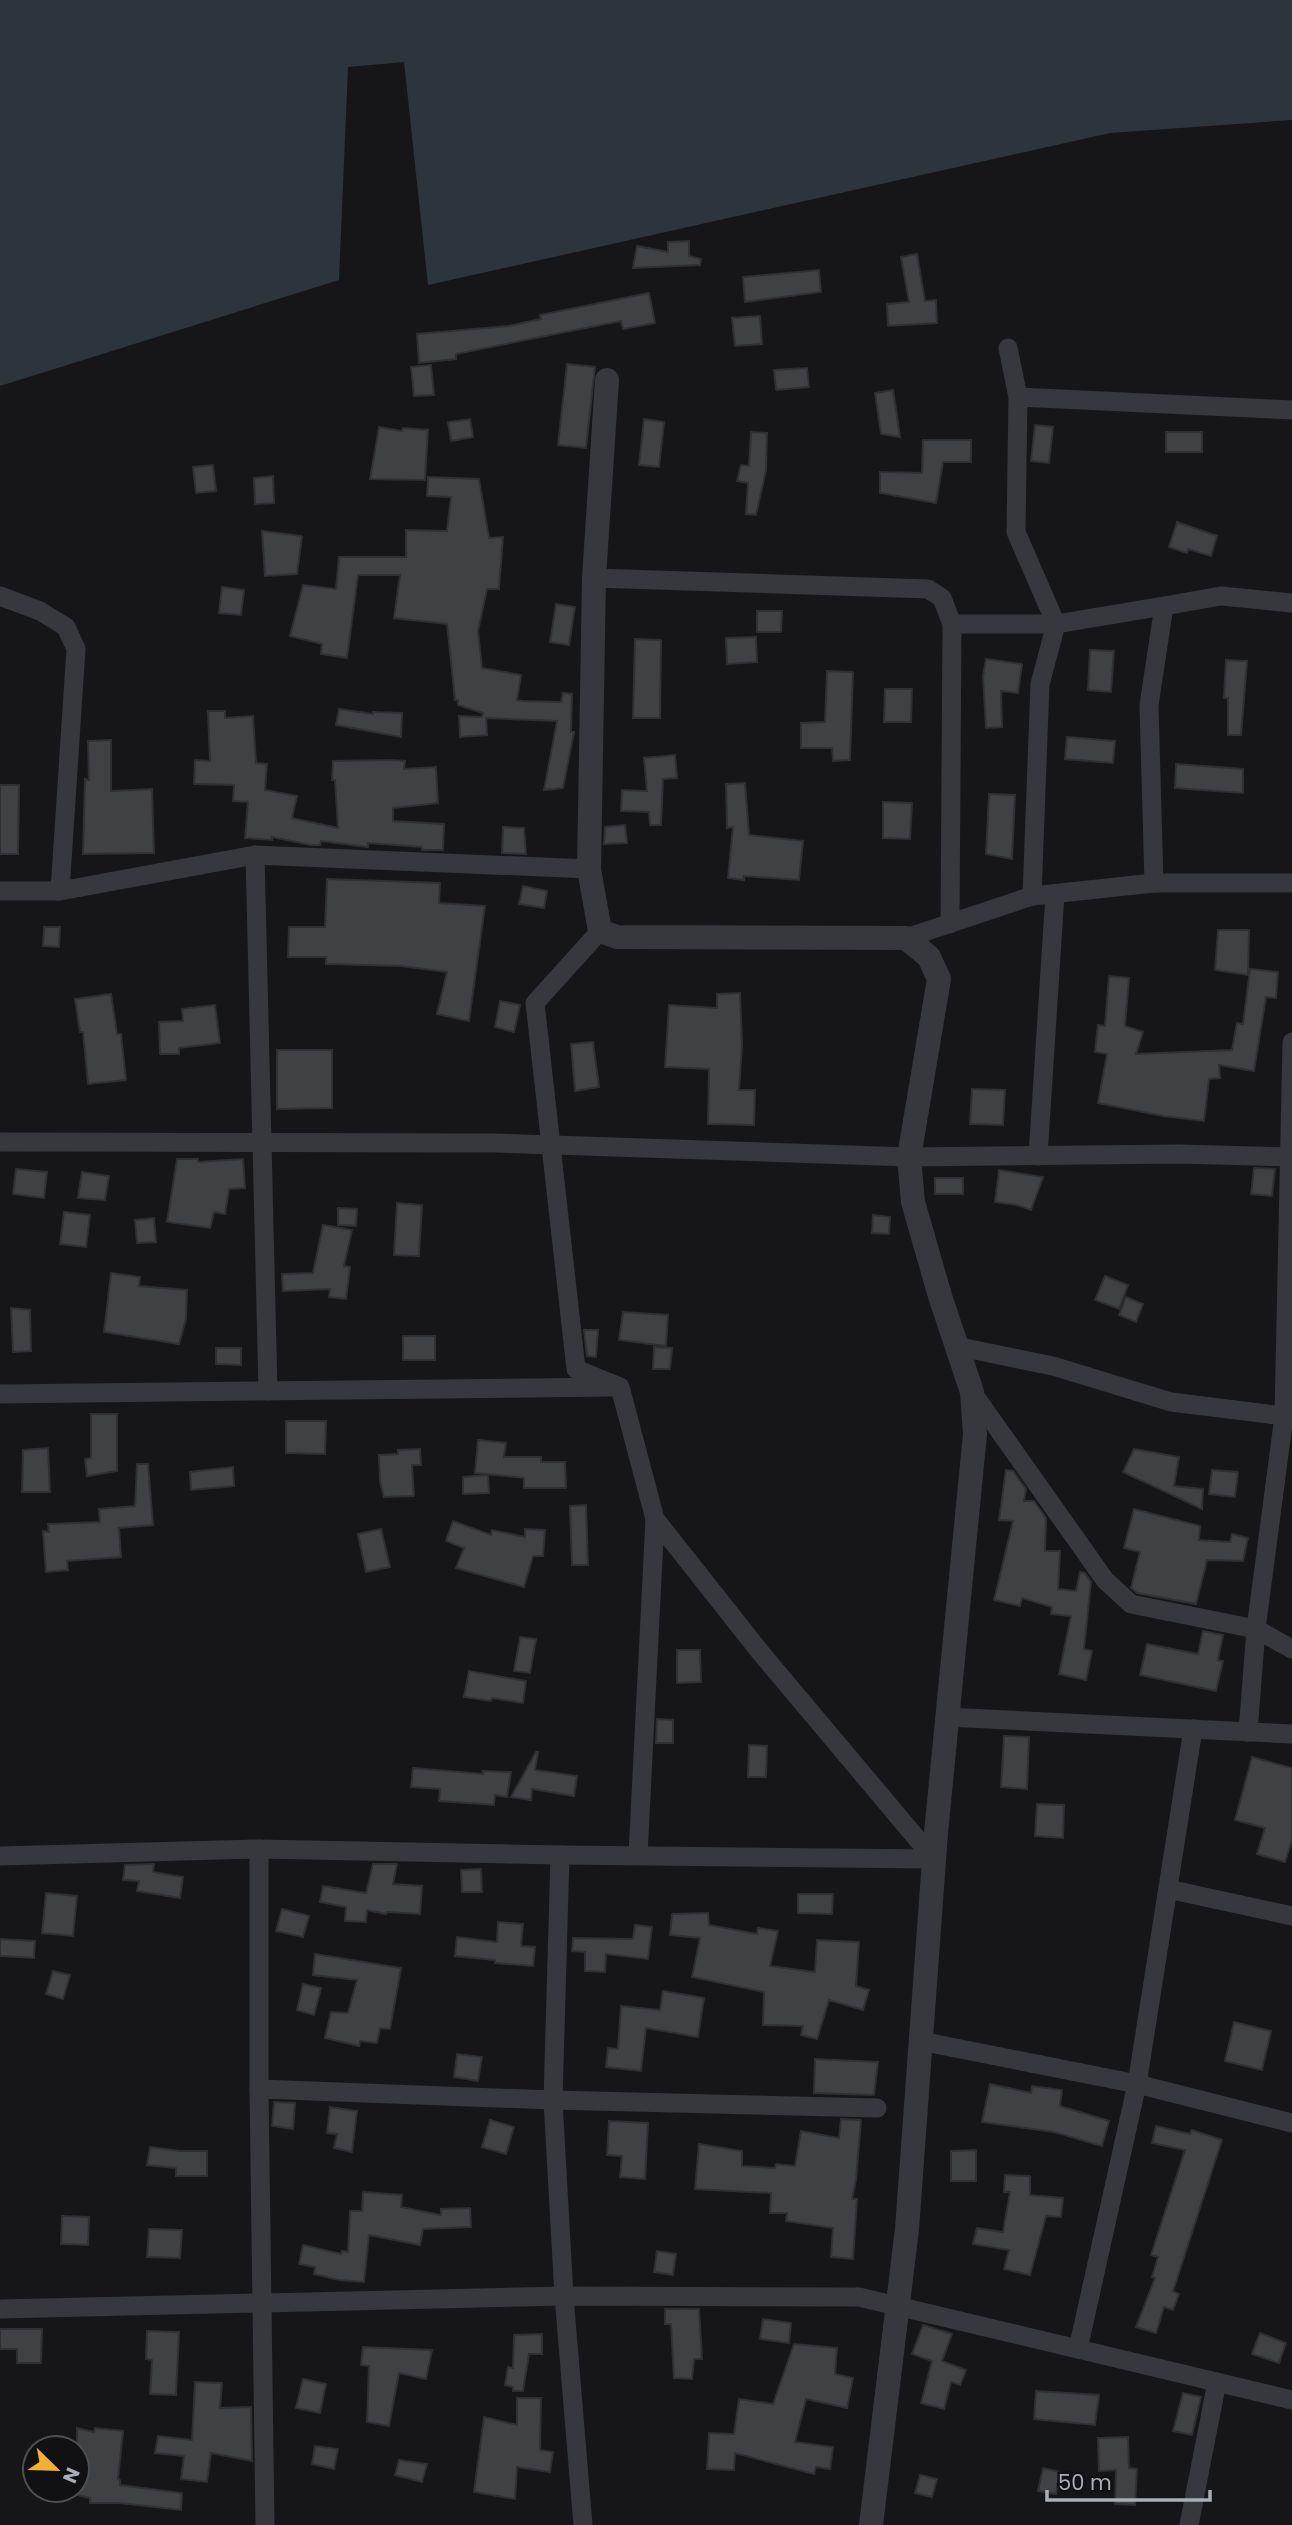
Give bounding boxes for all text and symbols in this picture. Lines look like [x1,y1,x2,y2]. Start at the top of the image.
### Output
north arrow [21,2434,91,2504]
scale bar [1047,2458,1210,2502]
text: N [56,2464,86,2487]
text: 50 m [1058,2468,1112,2497]

